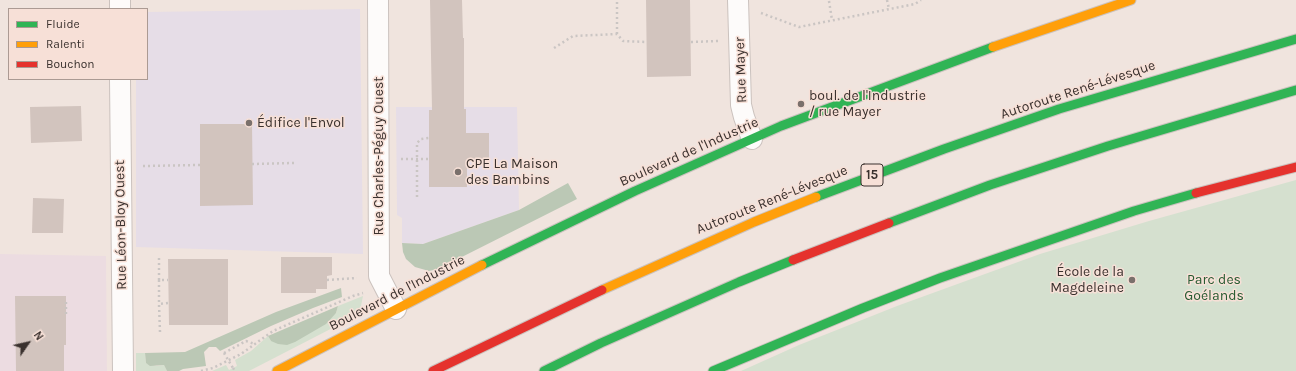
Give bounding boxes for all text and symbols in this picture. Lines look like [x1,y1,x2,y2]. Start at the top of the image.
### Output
legend [8,8,148,80]
text: Fluide [46,17,80,31]
text: Ralenti [46,37,85,51]
street label: Rue Mayer [731,37,751,103]
text: Bouchon [46,57,95,71]
street label: Autoroute René-Lévesque [998,57,1158,123]
street label: Rue Charles-Péguy Ouest [371,76,387,236]
place label: boul. de l'Industrie / rue Mayer [809,88,926,120]
marker: boul. de l'Industrie / rue Mayer [796,99,806,109]
street label: Boulevard de l'Industrie [617,114,761,190]
place label: Édifice l'Envol [257,115,345,131]
marker: Édifice l'Envol [244,118,254,128]
place label: CPE La Maison des Bambins [466,156,558,188]
street label: Rue Léon-Bloy Ouest [111,160,131,290]
street label: Autoroute René-Lévesque [694,162,850,238]
road number: 15 [861,164,883,186]
marker: CPE La Maison des Bambins [453,167,463,177]
street label: Boulevard de l'Industrie [326,251,468,335]
place label: École de la Magdeleine [1050,264,1124,296]
park label: Parc des Goélands [1184,272,1244,304]
marker: École de la Magdeleine [1127,275,1137,285]
north arrow [8,323,48,363]
text: N [31,329,46,343]

